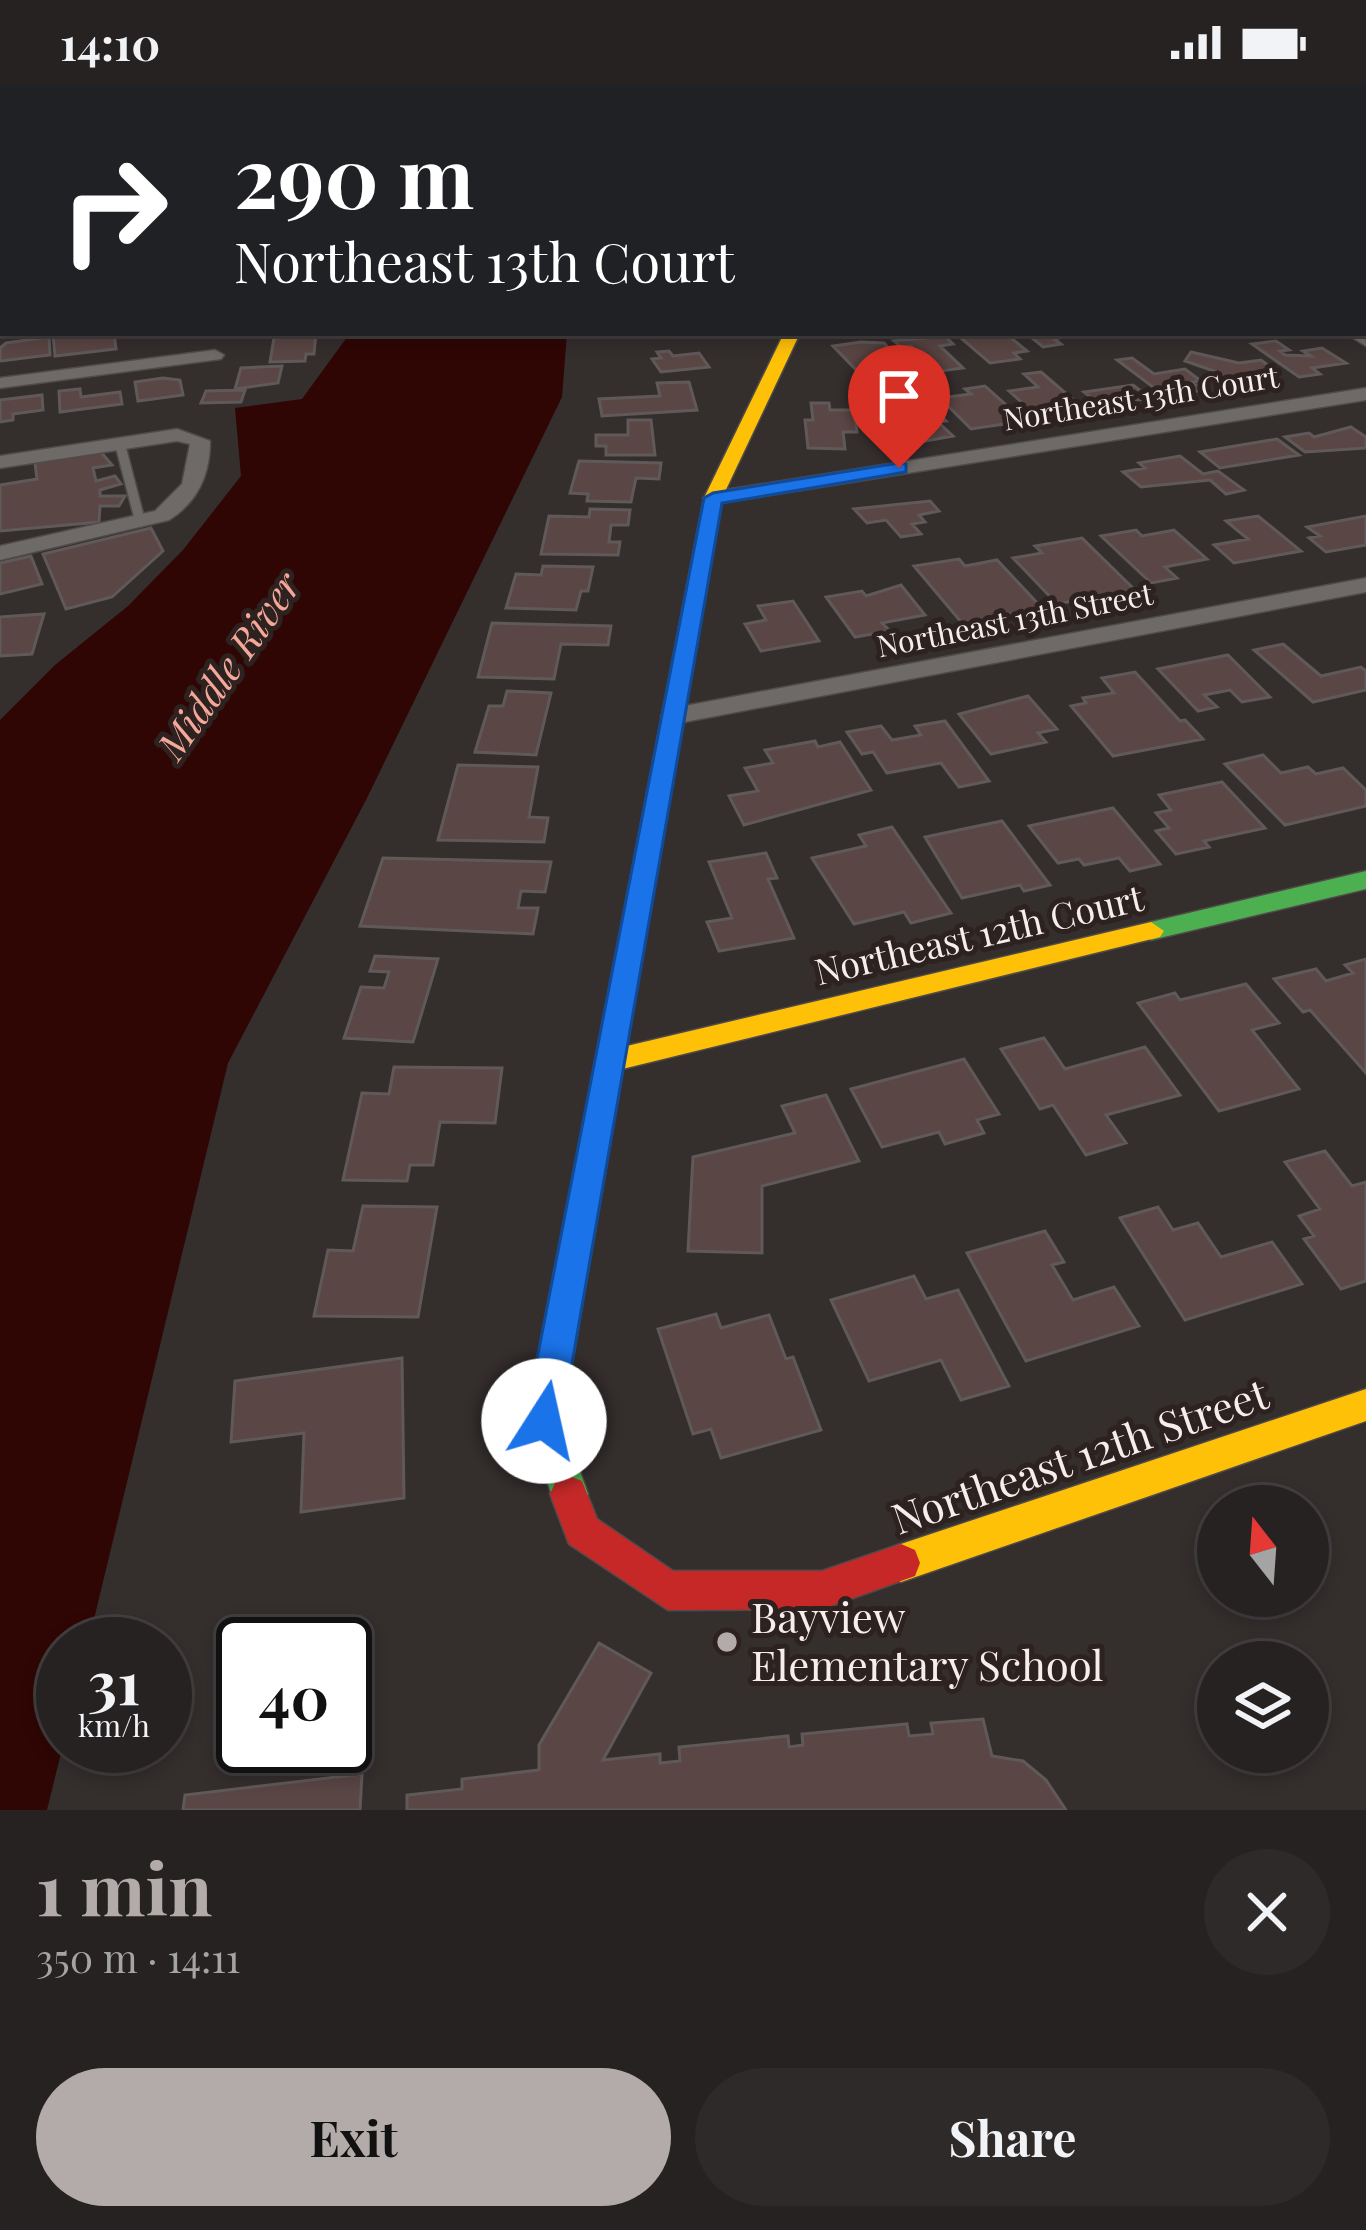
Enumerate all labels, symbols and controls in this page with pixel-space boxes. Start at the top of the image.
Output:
text: 14:10 [60,12,160,72]
text: 290 m [234,118,474,230]
icon: right [36,132,192,288]
text: Northeast 13th Court [234,225,735,297]
pin [848,345,950,468]
street label: Northeast 13th Court [1000,355,1282,439]
icon: arrive [866,363,932,429]
water label: Middle River [143,560,312,770]
street label: Northeast 13th Street [873,573,1156,665]
street label: Northeast 12th Court [810,872,1149,994]
position arrow [481,1358,607,1484]
street label: Northeast 12th Street [884,1364,1276,1546]
north arrow [1197,1485,1329,1617]
map controls [1197,1485,1329,1773]
place label: Bayview Elementary School [751,1588,1103,1692]
speed limit sign: 40 [216,1617,372,1773]
marker: Bayview Elementary School [714,1629,740,1655]
text: 31 [88,1640,140,1720]
button: layers [1197,1641,1329,1773]
text: km/h [78,1705,150,1745]
text: 1 min [36,1838,212,1934]
button: close [1204,1849,1330,1975]
text: 350 m · 14:11 [36,1931,240,1983]
button: Exit [36,2068,671,2206]
button: Share [695,2068,1330,2206]

